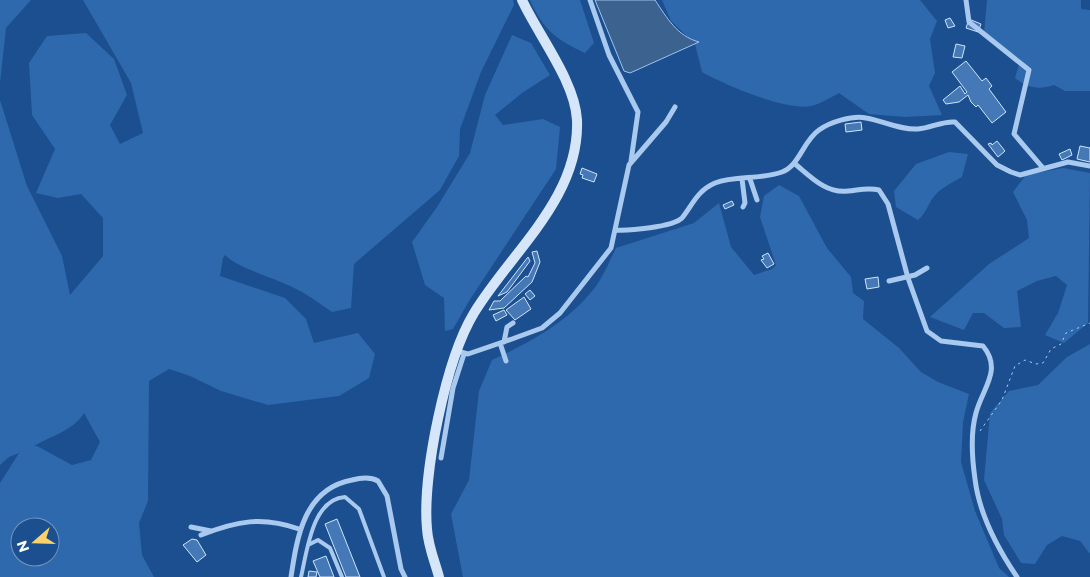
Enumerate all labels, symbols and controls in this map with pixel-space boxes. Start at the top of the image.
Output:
north arrow [10,517,60,567]
text: N [12,538,33,555]

